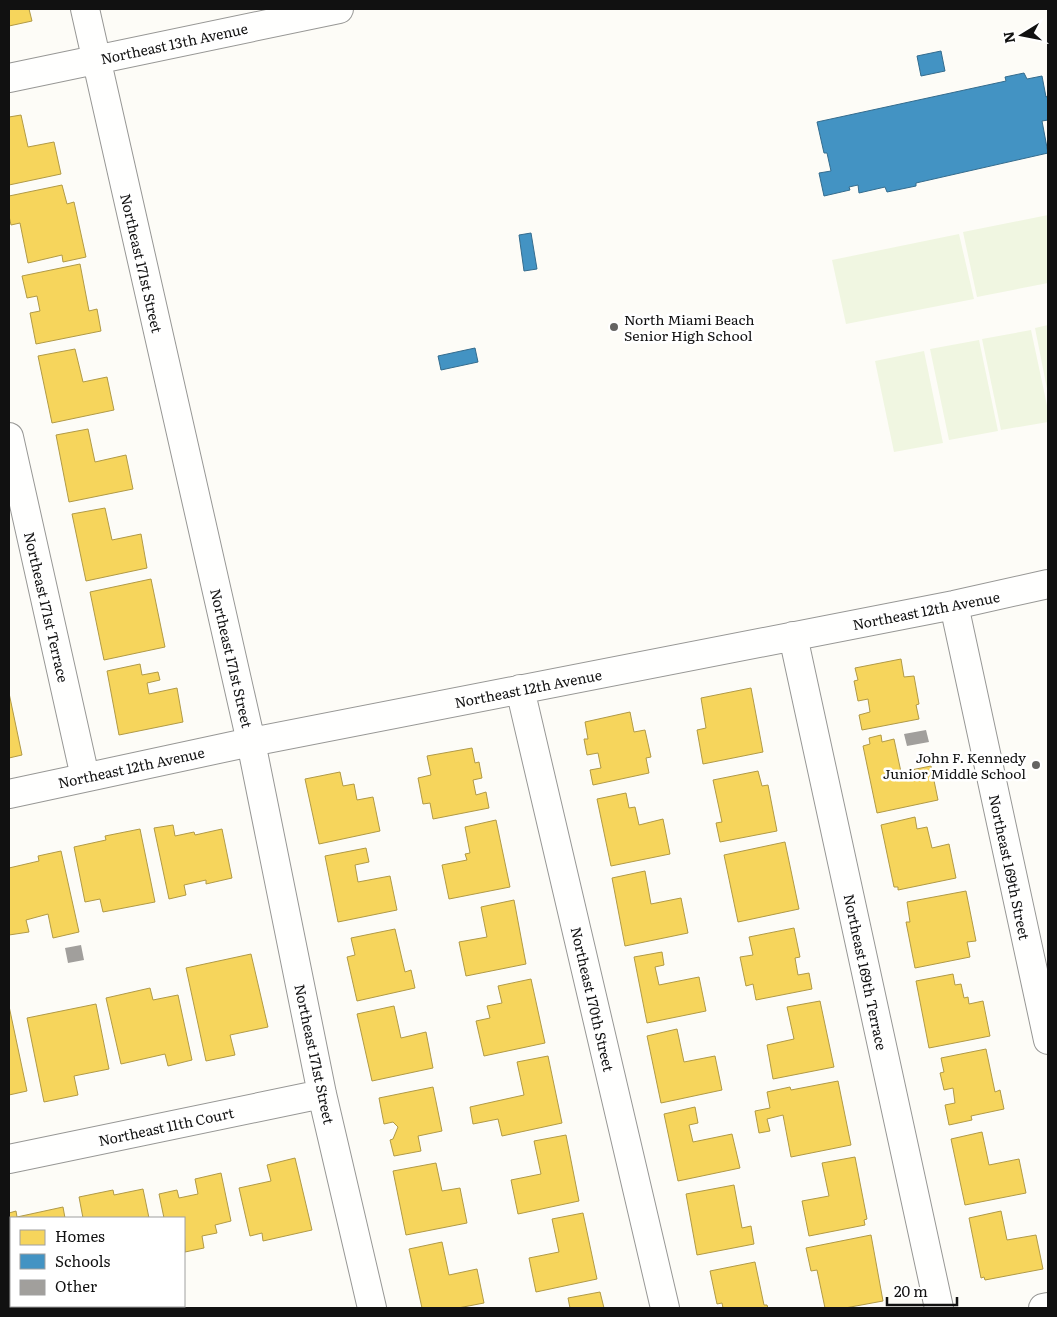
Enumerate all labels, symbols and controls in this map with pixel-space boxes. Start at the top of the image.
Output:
north arrow [997,10,1047,60]
street label: Northeast 13th Avenue [99,18,249,68]
text: N [997,30,1019,45]
street label: Northeast 171st Street [116,191,168,335]
place label: North Miami Beach Senior High School [624,309,755,345]
marker: North Miami Beach Senior High School [608,321,620,333]
street label: Northeast 171st Terrace [20,530,74,684]
street label: Northeast 171st Street [206,586,258,730]
street label: Northeast 12th Avenue [851,586,1001,634]
street label: Northeast 12th Avenue [453,664,603,712]
street label: Northeast 12th Avenue [56,742,206,792]
place label: John F. Kennedy Junior Middle School [883,747,1027,783]
marker: John F. Kennedy Junior Middle School [1030,759,1042,771]
street label: Northeast 169th Street [985,792,1035,942]
street label: Northeast 169th Terrace [840,892,892,1052]
street label: Northeast 170th Street [567,925,619,1074]
street label: Northeast 171st Street [290,982,340,1126]
street label: Northeast 11th Court [96,1102,236,1150]
legend [10,1217,185,1307]
text: Homes [55,1224,105,1247]
text: Schools [55,1249,111,1272]
text: Other [55,1274,97,1297]
scale bar [887,1274,957,1306]
text: 20 m [894,1279,928,1302]

